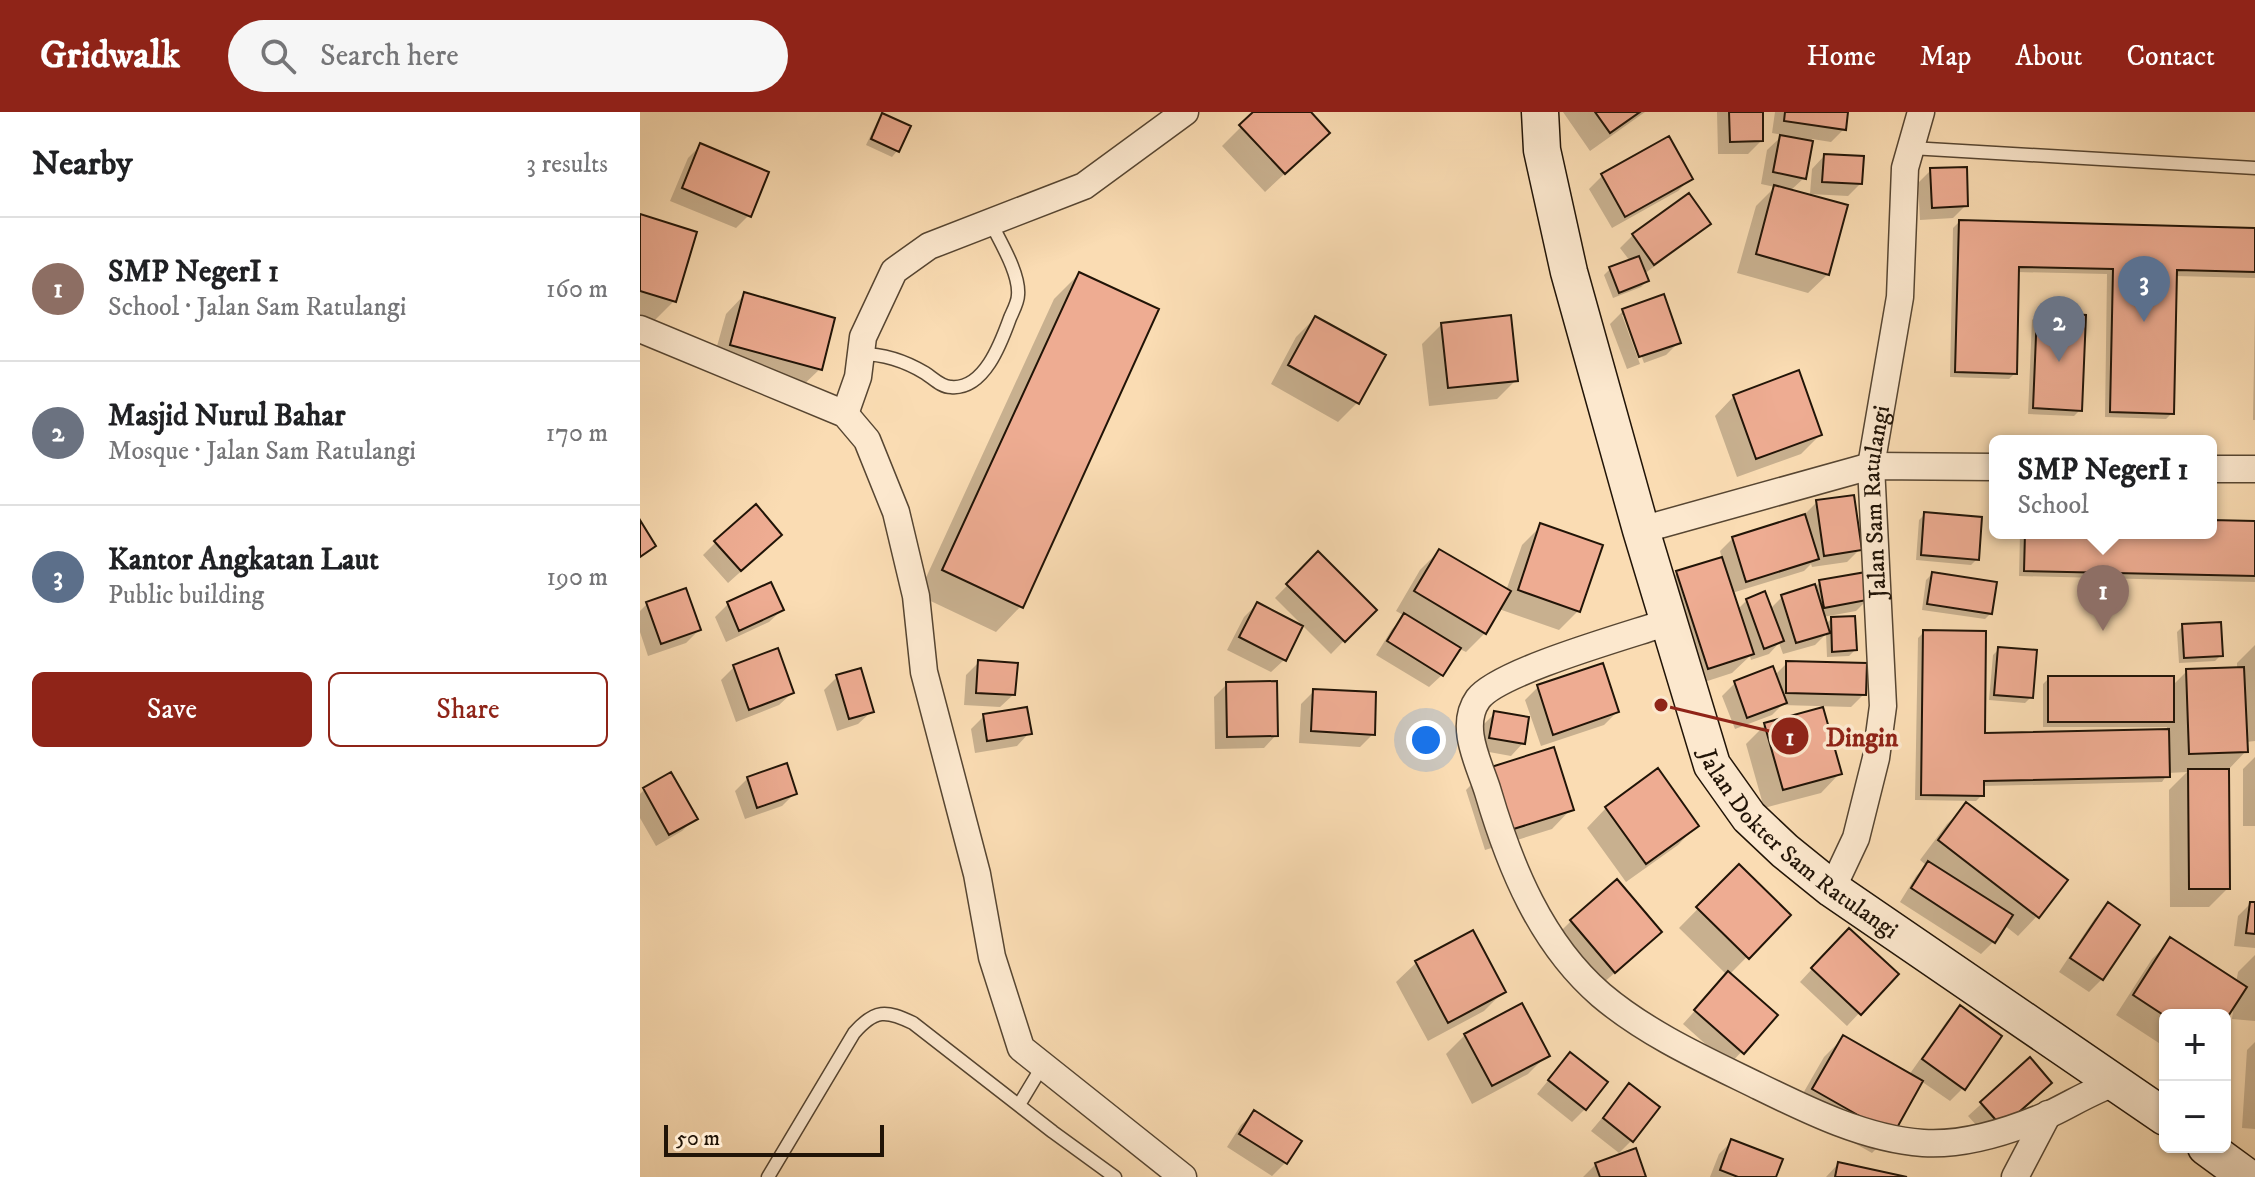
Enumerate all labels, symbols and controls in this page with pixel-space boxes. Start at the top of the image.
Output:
search box [228,20,788,92]
text: Gridwalk [40,32,180,80]
icon: search [256,34,300,78]
text: Search here [320,38,459,75]
text: Home [1807,39,1876,74]
text: Map [1920,39,1971,74]
text: About [2015,39,2082,74]
text: Contact [2126,39,2215,74]
text: Nearby [32,143,133,185]
text: 3 results [526,148,608,181]
text: SMP NegerI 1 [108,254,279,291]
pin: 3 [2118,256,2170,322]
text: 1 [53,273,63,306]
text: 160 m [546,273,608,306]
text: School · Jalan Sam Ratulangi [108,291,406,324]
pin: 2 [2033,296,2085,362]
text: Masjid Nurul Bahar [108,398,345,435]
street label: Jalan Sam Ratulangi [1857,403,1897,601]
text: 2 [52,417,64,450]
text: 170 m [546,417,608,450]
text: Mosque · Jalan Sam Ratulangi [108,435,416,468]
popup [1989,435,2217,539]
text: SMP NegerI 1 [2017,452,2189,489]
text: School [2017,489,2089,522]
text: Kantor Angkatan Laut [108,542,379,579]
text: 3 [53,561,63,594]
text: 190 m [546,561,608,594]
pin: 1 [2077,565,2129,631]
text: Public building [108,579,264,612]
button: Save [32,672,312,747]
button: Share [328,672,608,747]
callout: Dingin [1770,711,1915,761]
your location [1406,720,1446,760]
text: Dingin [1826,722,1899,755]
text: 1 [1786,723,1795,753]
street label: Jalan Dokter Sam Ratulangi [1692,744,1904,946]
map controls [2159,1009,2231,1153]
button: + [2159,1009,2231,1081]
button: − [2159,1081,2231,1153]
scale bar [664,1121,884,1157]
text: 50 m [676,1125,720,1152]

